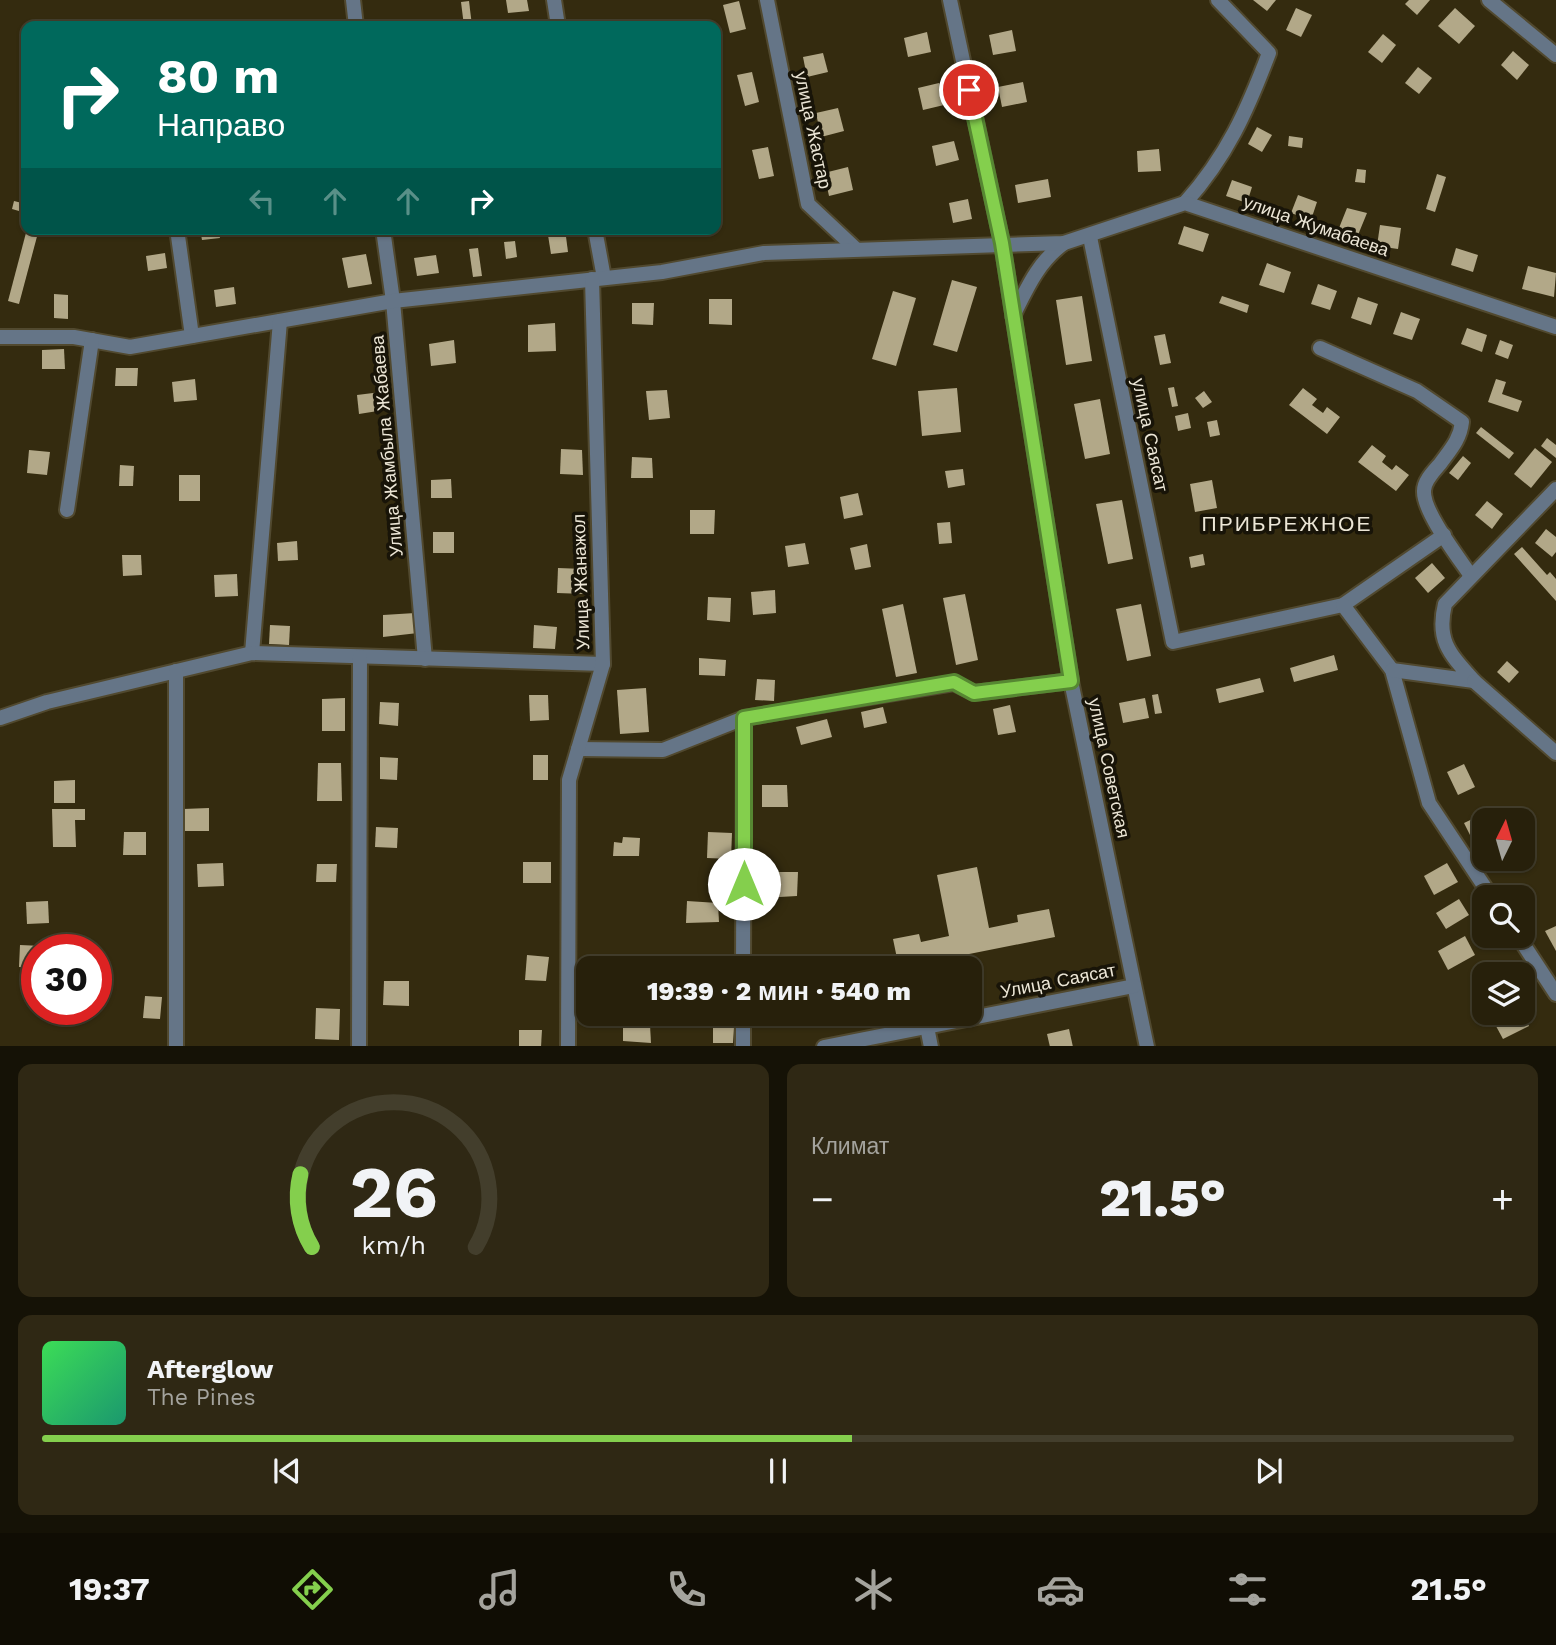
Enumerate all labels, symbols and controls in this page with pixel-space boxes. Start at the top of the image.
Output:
text: 80 m [157,47,279,105]
icon: right [42,49,133,140]
pin [939,60,999,120]
street label: улица Жастар [791,69,836,191]
icon: arrive [950,71,988,109]
text: Направо [157,106,285,144]
icon: left [243,182,281,220]
icon: ahead [316,182,354,220]
icon: ahead [389,182,427,220]
icon: right [462,182,500,220]
street label: улица Жумабаева [1241,191,1393,261]
street label: Улица Жамбыла Жабаева [366,333,407,558]
street label: улица Саясат [1128,376,1173,494]
district label: ПРИБРЕЖНОЕ [1202,511,1372,536]
street label: Улица Жанажол [568,514,593,650]
street label: улица Советская [1084,696,1135,840]
north arrow [1472,808,1535,872]
map controls [1472,808,1535,1025]
position arrow [707,847,781,921]
button: search [1472,885,1535,948]
speed limit sign: 30 [21,934,112,1025]
street label: Улица Саясат [998,959,1117,1002]
button: layers [1472,962,1535,1025]
text: 19:39 · 2 мин · 540 m [647,976,911,1006]
text: Климат [811,1133,889,1160]
text: 26 [349,1149,438,1235]
text: 21.5° [1099,1168,1226,1229]
text: − [811,1177,834,1221]
text: + [1491,1177,1514,1221]
text: km/h [361,1230,426,1259]
text: Afterglow [147,1354,273,1384]
text: The Pines [147,1384,256,1411]
icon: previous [268,1452,306,1490]
icon: pause [759,1452,797,1490]
icon: next [1250,1452,1288,1490]
icon: directions [288,1565,337,1614]
icon: music [475,1565,524,1614]
icon: phone [662,1565,711,1614]
icon: climate [849,1565,898,1614]
icon: car [1036,1565,1085,1614]
icon: filters [1223,1565,1272,1614]
text: 19:37 [69,1570,150,1608]
text: 21.5° [1410,1570,1487,1608]

